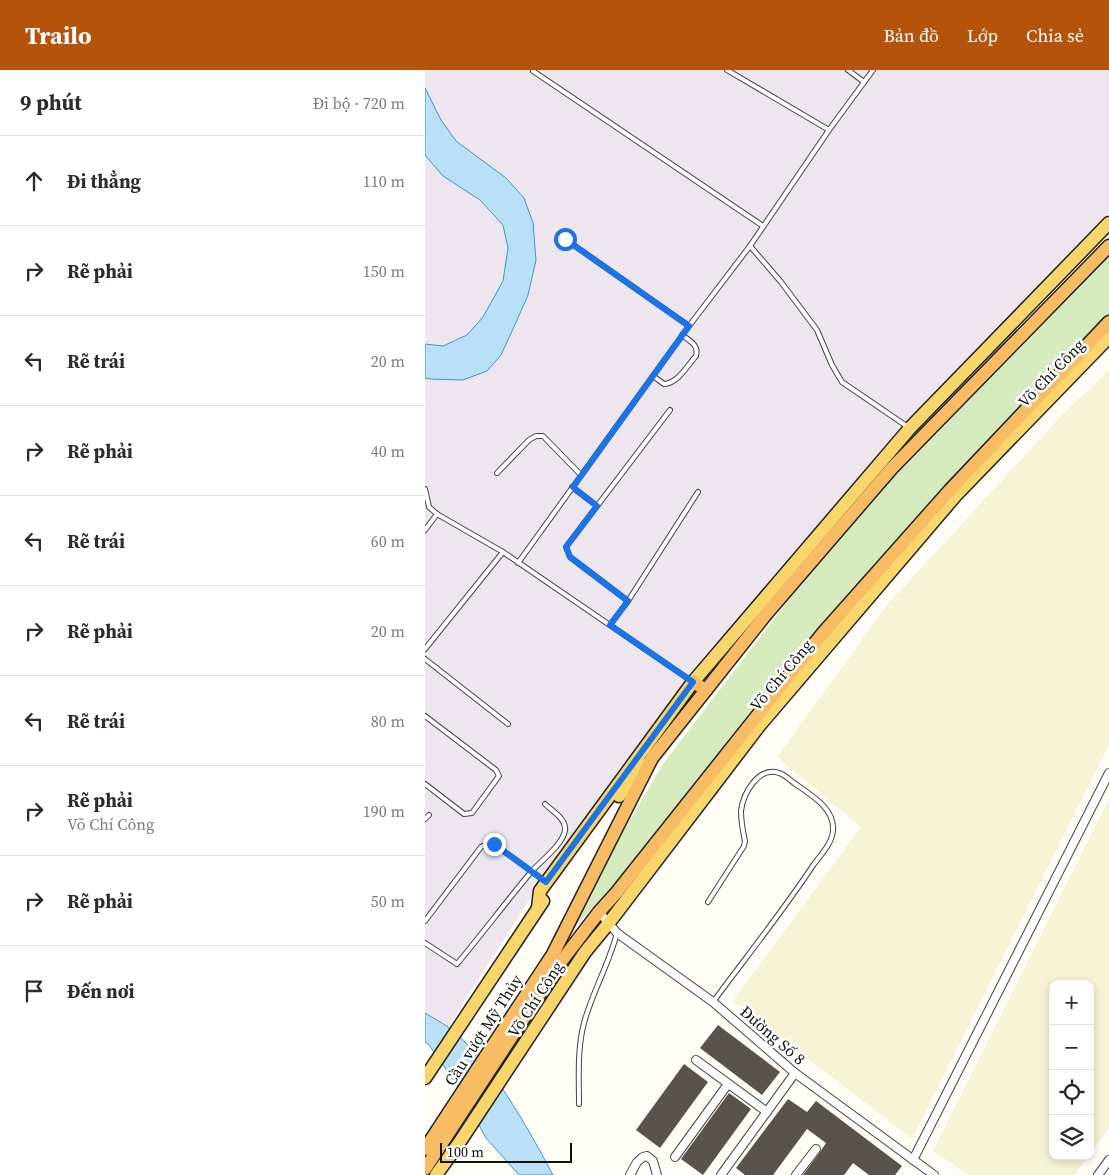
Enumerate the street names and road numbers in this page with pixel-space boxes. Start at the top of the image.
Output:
street label: Võ Chí Công [1013,334,1089,412]
street label: Võ Chí Công [745,635,817,715]
street label: Võ Chí Công [502,956,568,1042]
street label: Cầu vượt Mỹ Thủy [439,970,528,1090]
street label: Đường Số 8 [736,1000,810,1070]

